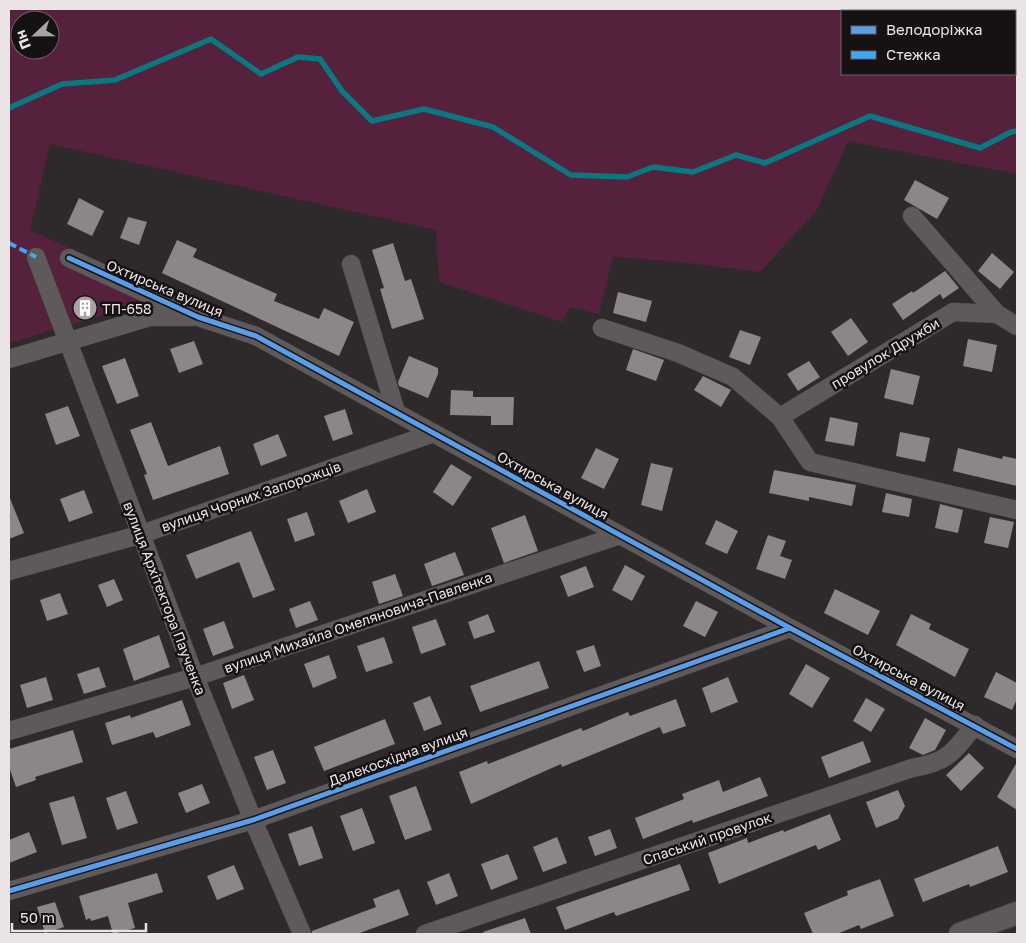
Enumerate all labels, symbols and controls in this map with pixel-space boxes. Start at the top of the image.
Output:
north arrow [10,10,60,60]
legend [841,10,1016,75]
text: Велодоріжка [886,20,983,38]
text: Пн [11,28,34,52]
text: Стежка [886,45,941,63]
street label: Охтирська вулиця [104,256,226,320]
building icon: ТП-658 [72,295,98,321]
place label: ТП-658 [102,300,152,317]
street label: провулок Дружби [828,314,942,392]
street label: Охтирська вулиця [494,447,612,523]
street label: вулиця Чорних Запорожців [159,457,343,535]
street label: вулиця Архітектора Паученка [120,499,210,697]
street label: вулиця Михайла Омеляновича-Павленка [222,568,494,676]
street label: Охтирська вулиця [850,640,968,714]
street label: Далекосхідна вулиця [326,723,470,789]
street label: Спаський провулок [641,808,773,868]
scale bar [12,900,146,932]
text: 50 m [20,908,55,926]

